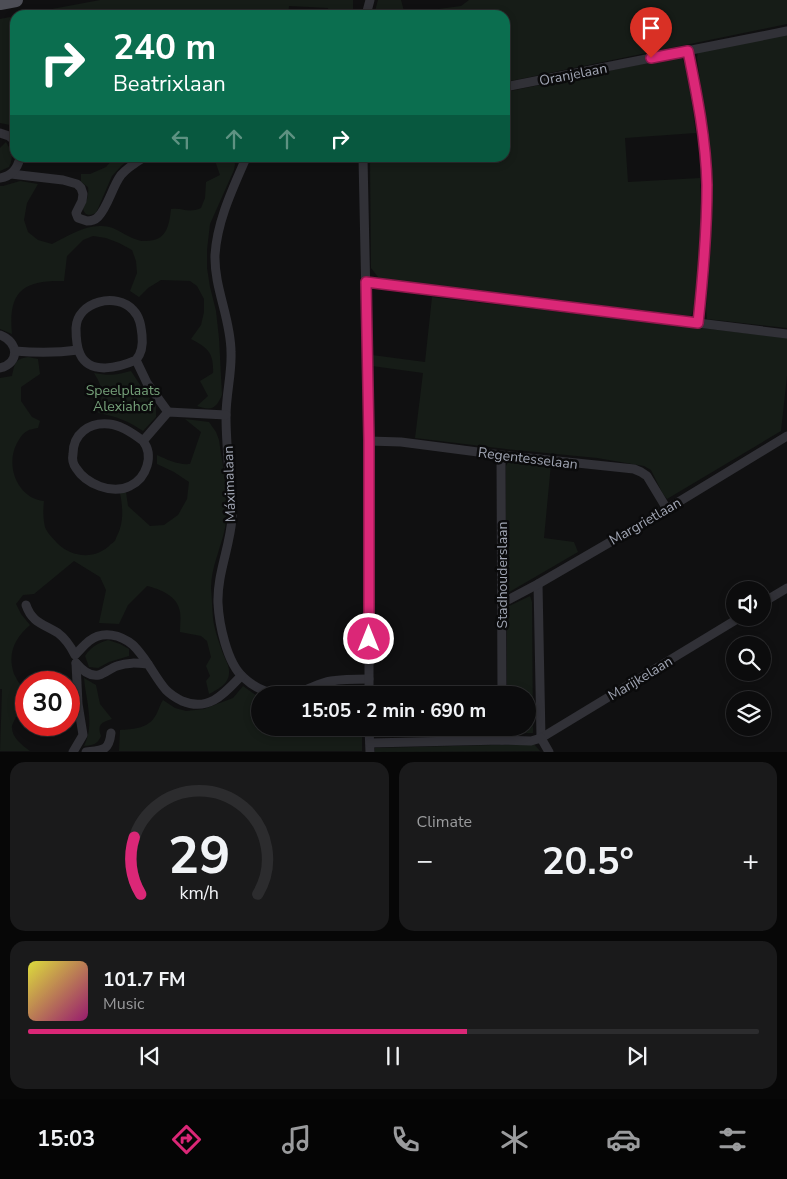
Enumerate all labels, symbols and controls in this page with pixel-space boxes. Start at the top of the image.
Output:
pin [630,7,672,58]
icon: arrive [637,14,665,42]
text: 240 m [113,24,216,71]
icon: right [30,30,95,95]
street label: Oranjelaan [538,59,609,90]
text: Beatrixlaan [113,69,226,99]
icon: left [167,125,195,153]
icon: ahead [220,125,248,153]
icon: ahead [273,125,301,153]
icon: right [326,125,354,153]
park label: Speelplaats Alexiahof [86,381,161,416]
street label: Regentesselaan [477,443,579,474]
street label: Máximalaan [219,446,240,522]
street label: Margrietlaan [606,493,685,550]
street label: Stadhouderslaan [493,522,512,628]
map controls [726,581,771,736]
button: sound [726,581,771,626]
position arrow [342,612,394,664]
button: search [726,636,771,681]
street label: Marijkelaan [604,652,676,705]
speed limit sign: 30 [15,671,80,736]
button: layers [726,691,771,736]
text: 15:05 · 2 min · 690 m [301,698,486,724]
text: Climate [417,811,472,833]
text: 29 [168,820,230,891]
text: 20.5° [542,836,634,887]
text: − [417,842,433,880]
text: + [742,842,759,880]
text: km/h [180,881,219,905]
text: 101.7 FM [103,967,186,993]
text: Music [103,993,144,1015]
icon: previous [136,1042,164,1070]
icon: pause [379,1042,407,1070]
icon: next [623,1042,651,1070]
icon: directions [169,1122,204,1157]
icon: music [279,1122,314,1157]
icon: phone [388,1122,423,1157]
icon: climate [497,1122,532,1157]
icon: car [606,1122,641,1157]
icon: filters [715,1122,750,1157]
text: 15:03 [37,1124,95,1154]

